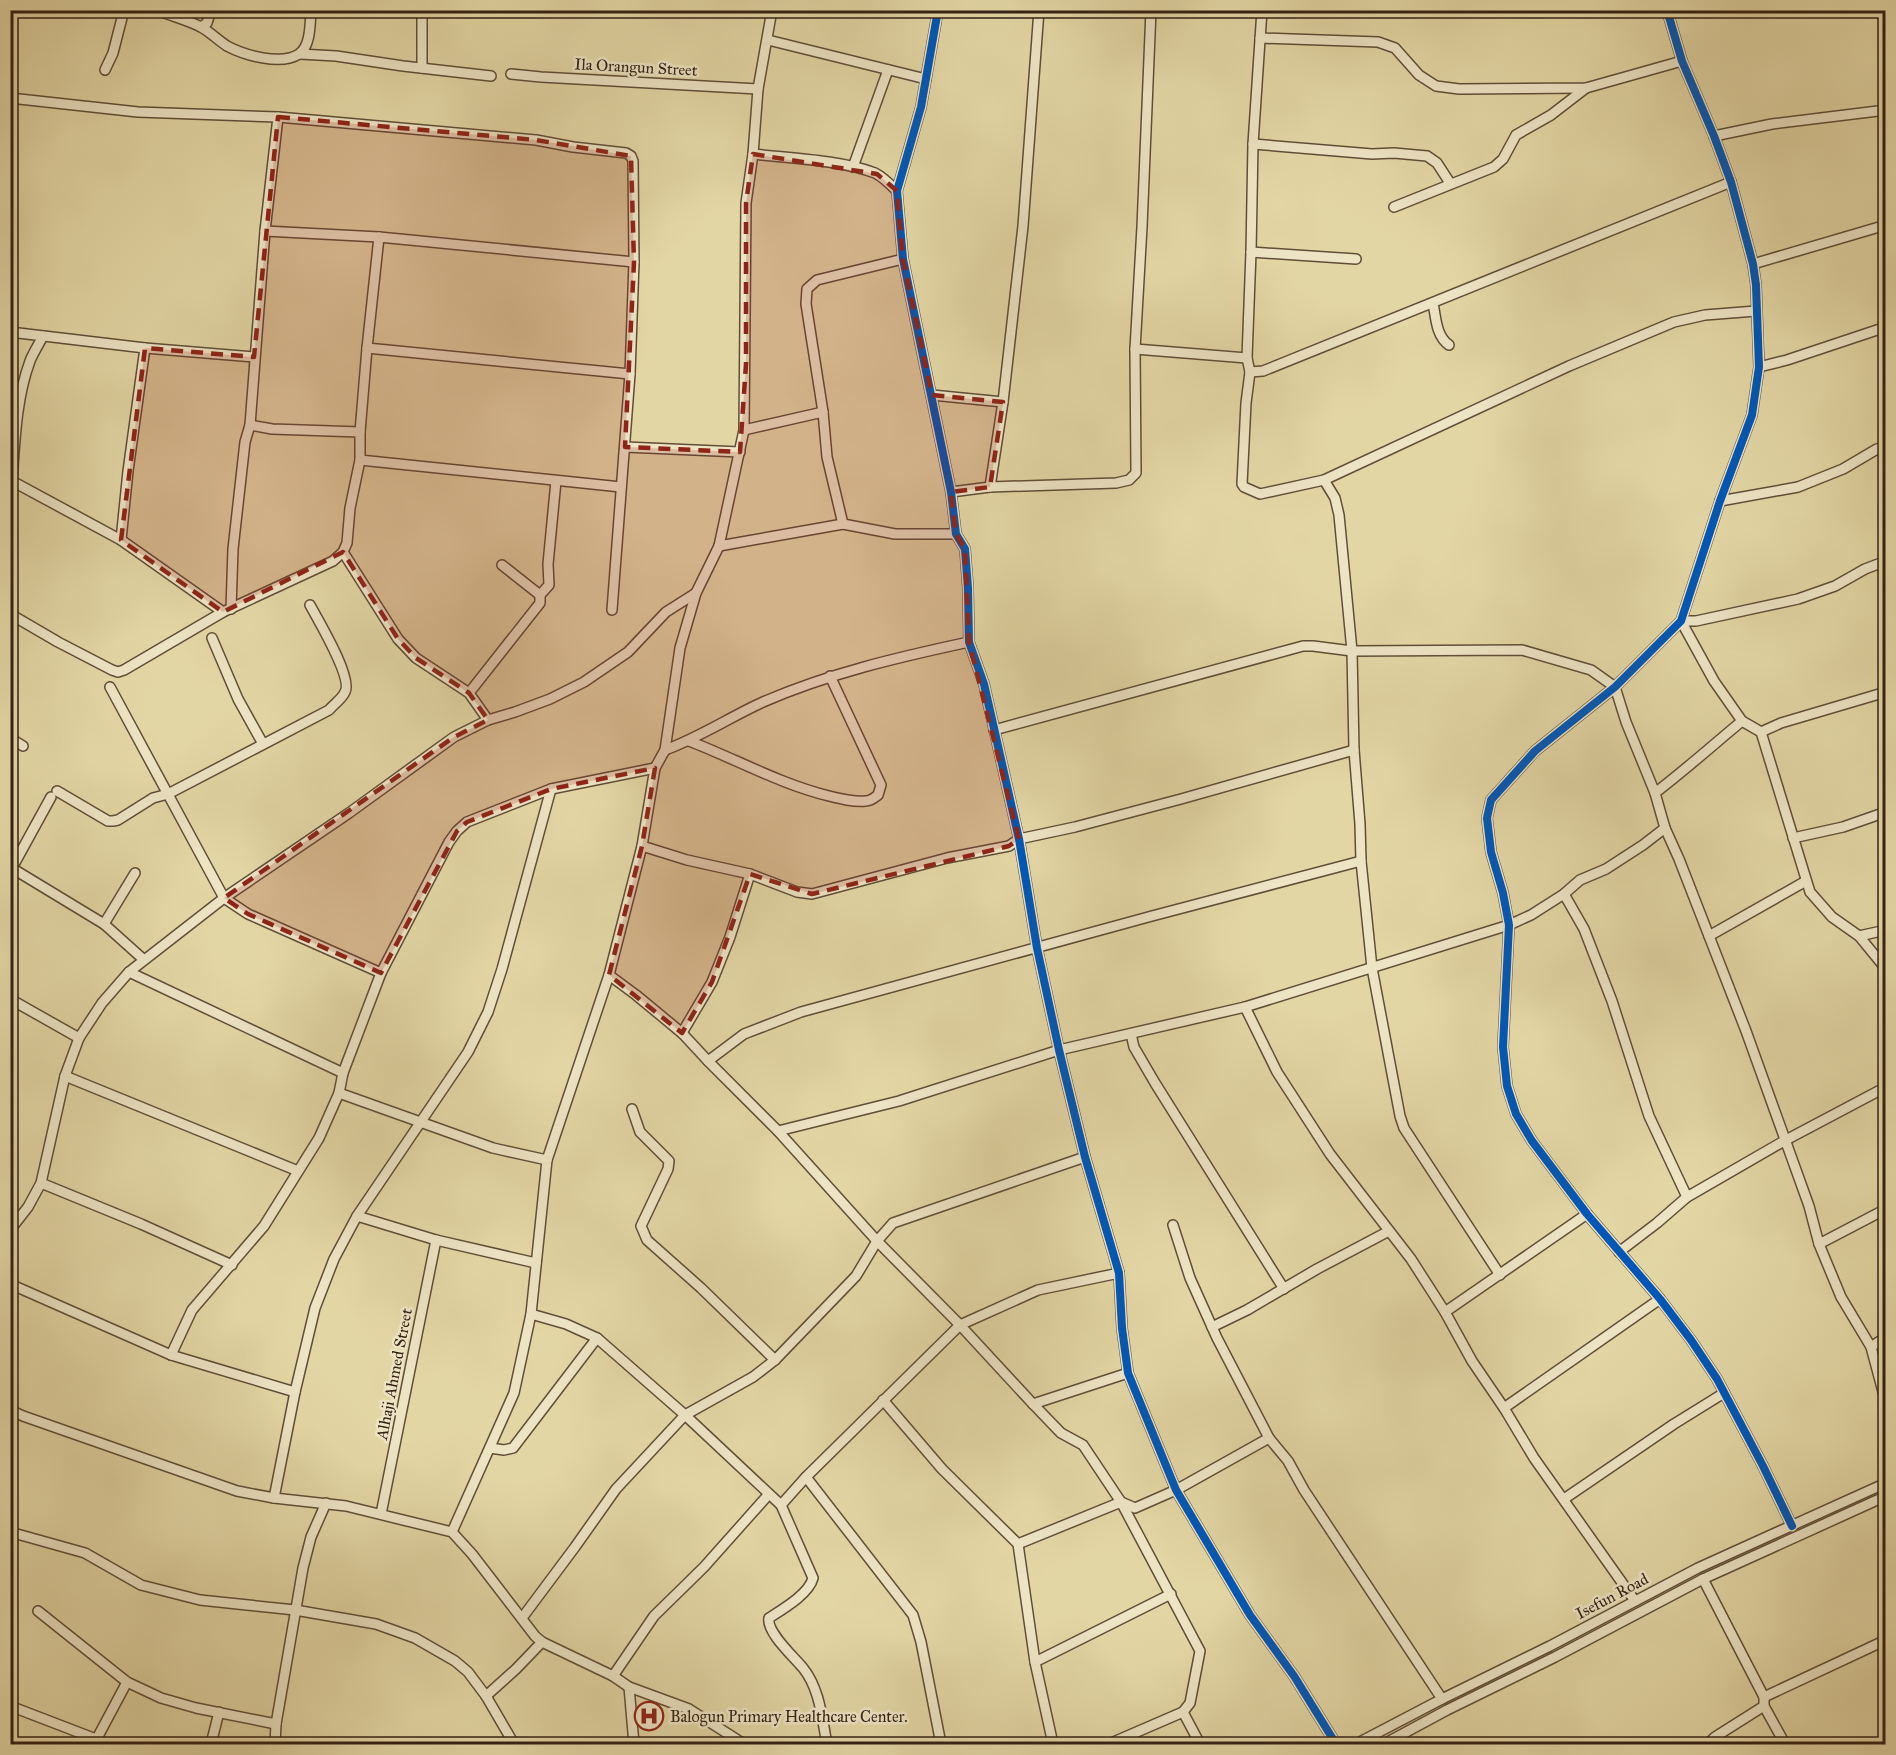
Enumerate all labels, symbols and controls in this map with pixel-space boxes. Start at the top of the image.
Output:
street label: Ila Orangun Street [574,54,698,81]
street label: Alhaji Ahmed Street [372,1306,416,1442]
street label: Isefun Road [1573,1569,1651,1623]
hospital icon: Balogun Primary Healthcare Center. [633,1700,665,1732]
place label: Balogun Primary Healthcare Center. [670,1707,908,1727]

